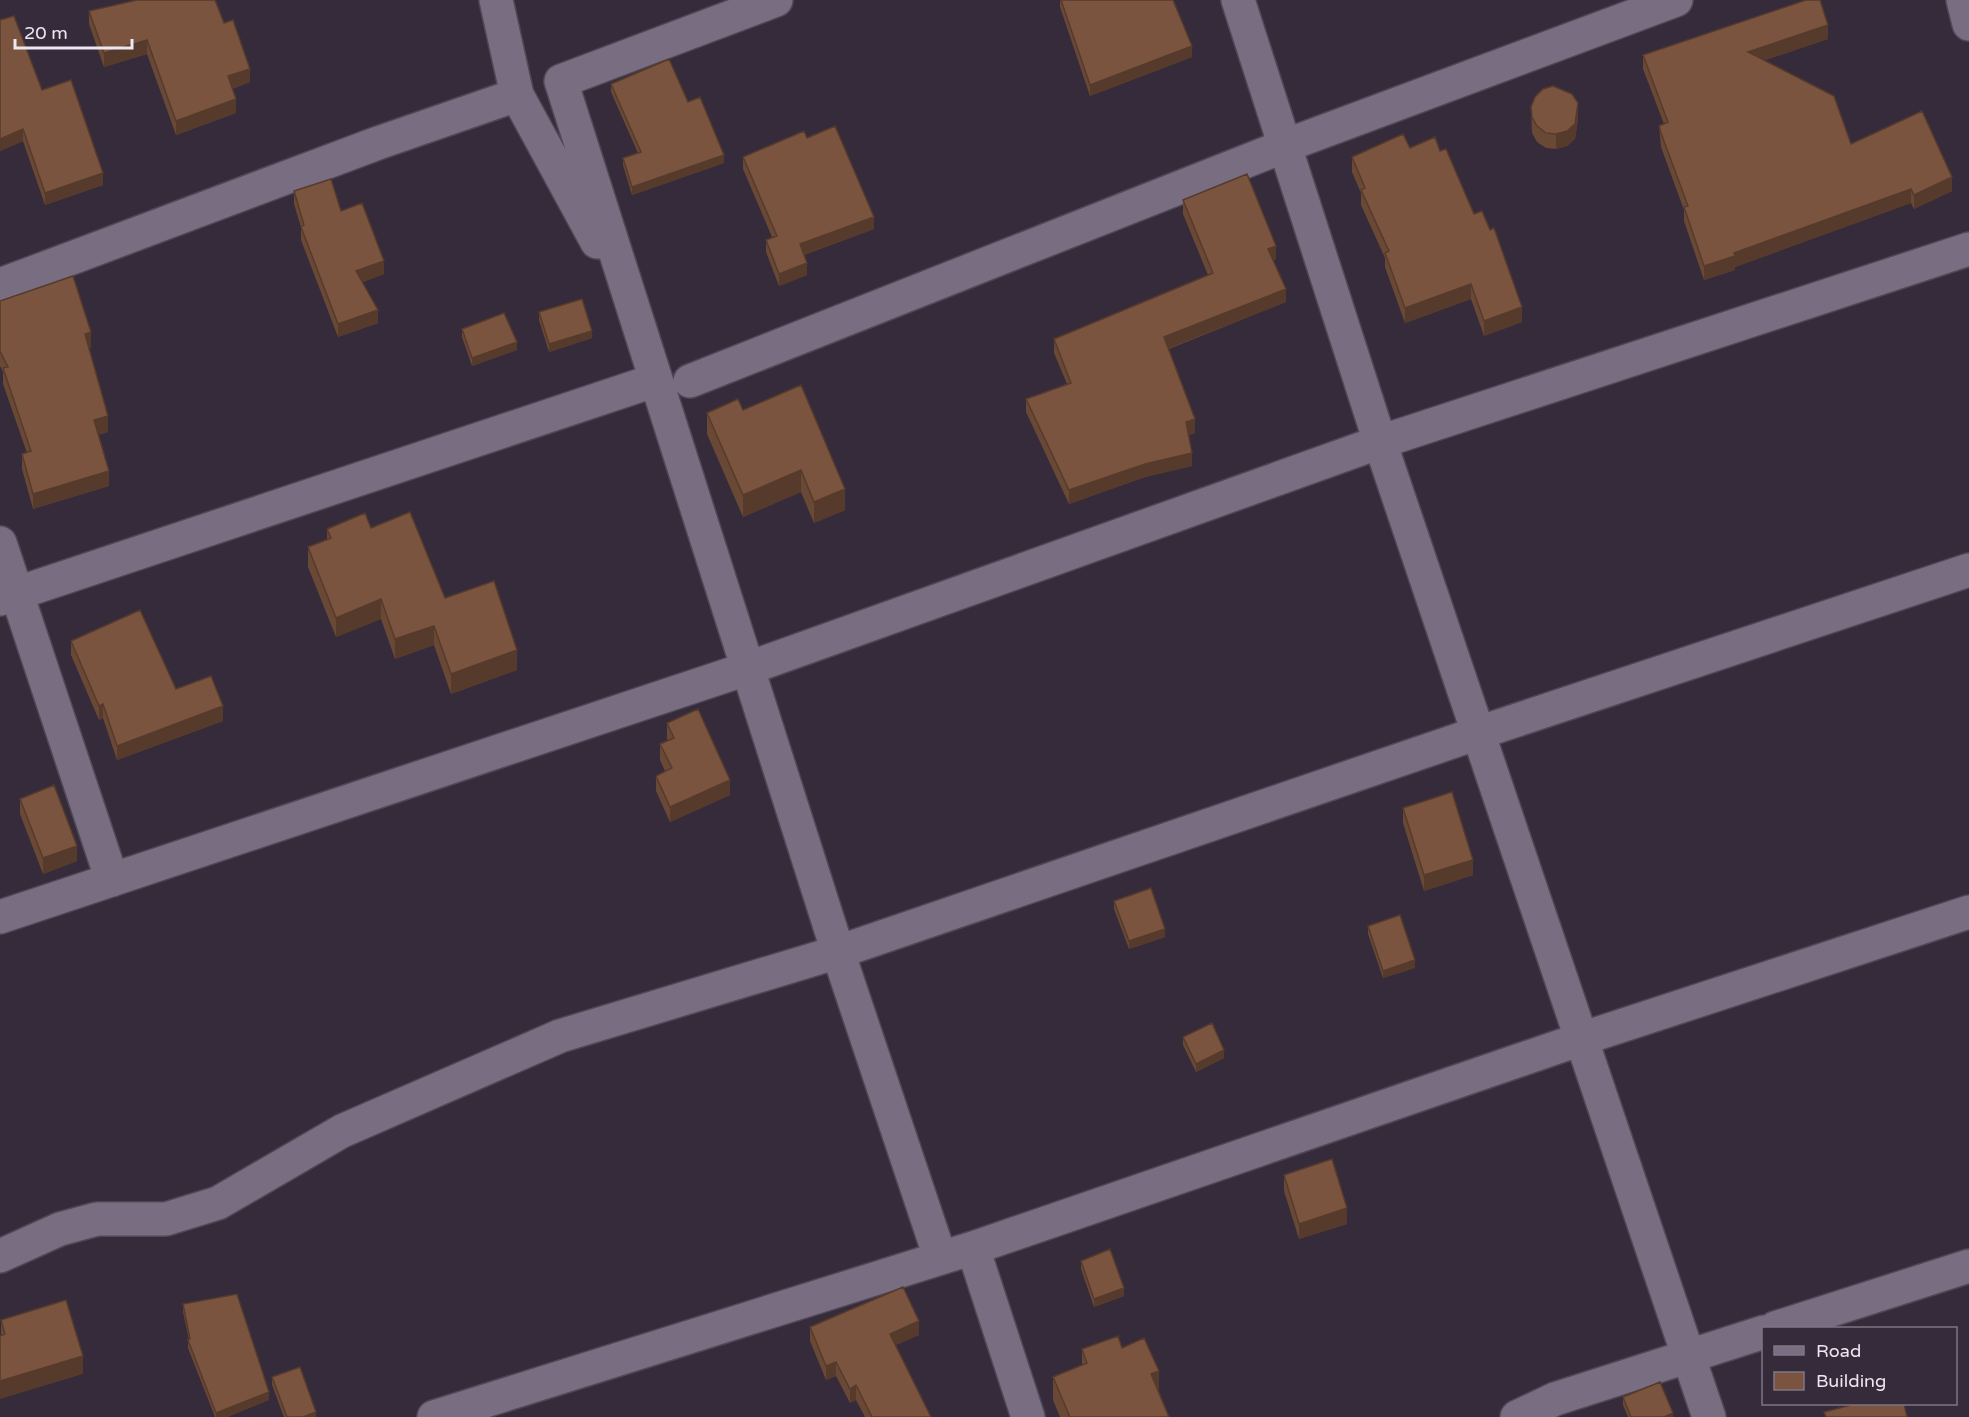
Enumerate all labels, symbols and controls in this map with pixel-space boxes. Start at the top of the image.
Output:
scale bar [15,12,132,50]
text: 20 m [24,22,68,44]
legend [1762,1327,1957,1405]
text: Road [1816,1340,1861,1362]
text: Building [1816,1370,1886,1392]

